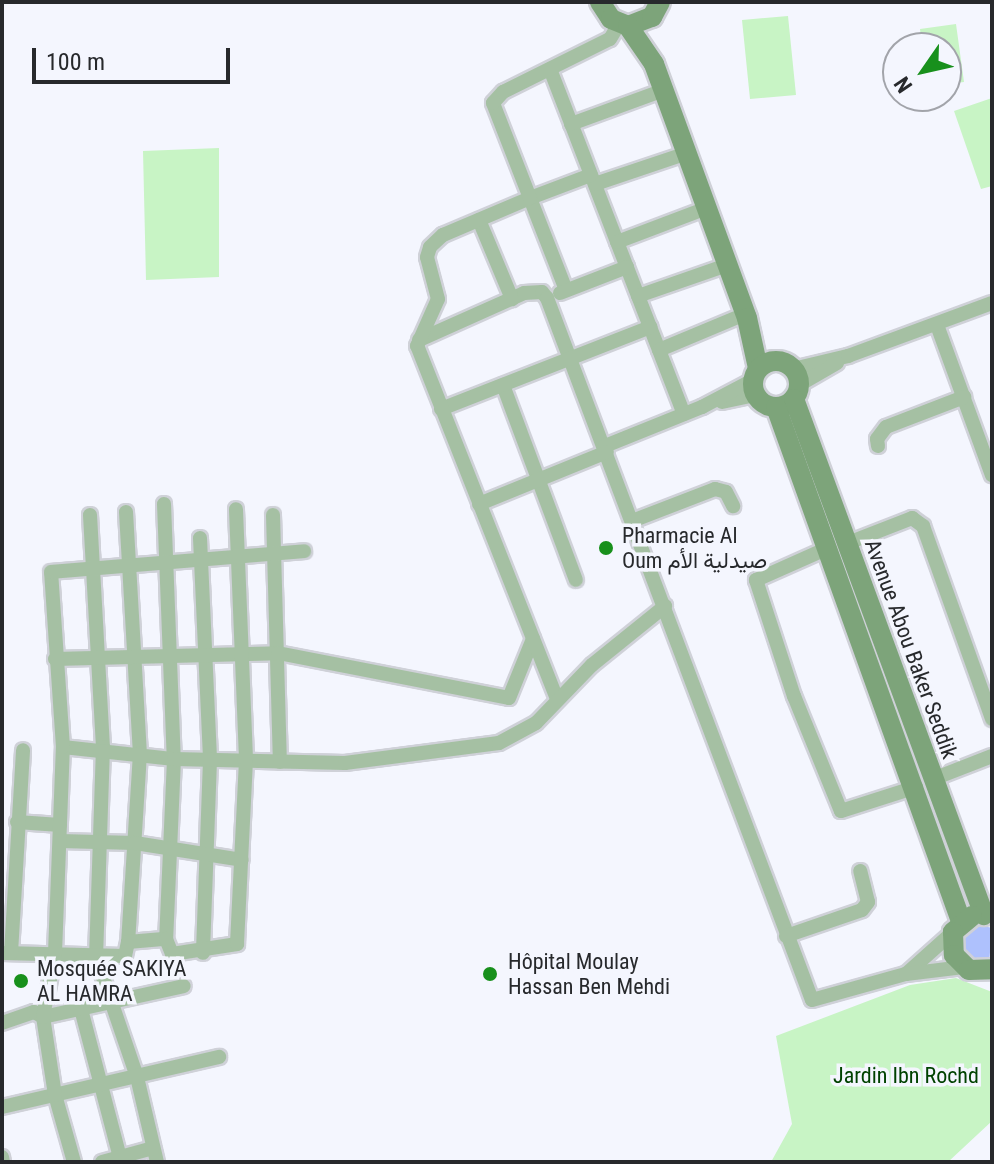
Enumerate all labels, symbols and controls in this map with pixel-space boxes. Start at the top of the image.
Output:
scale bar [36,32,234,82]
north arrow [882,32,962,112]
text: 100 m [46,48,105,76]
text: N [889,72,917,97]
place label: Pharmacie Al Oum صيدلية الأم [622,522,767,574]
street label: Avenue Abou Baker Seddik [859,536,963,762]
marker: Pharmacie Al Oum صيدلية الأم [597,539,615,557]
place label: Hôpital Moulay Hassan Ben Mehdi [508,948,670,1000]
place label: Mosquée SAKIYA AL HAMRA [37,955,187,1006]
marker: Hôpital Moulay Hassan Ben Mehdi [479,963,501,985]
marker: Mosquée SAKIYA AL HAMRA [12,972,30,990]
park label: Jardin Ibn Rochd [833,1063,979,1089]

